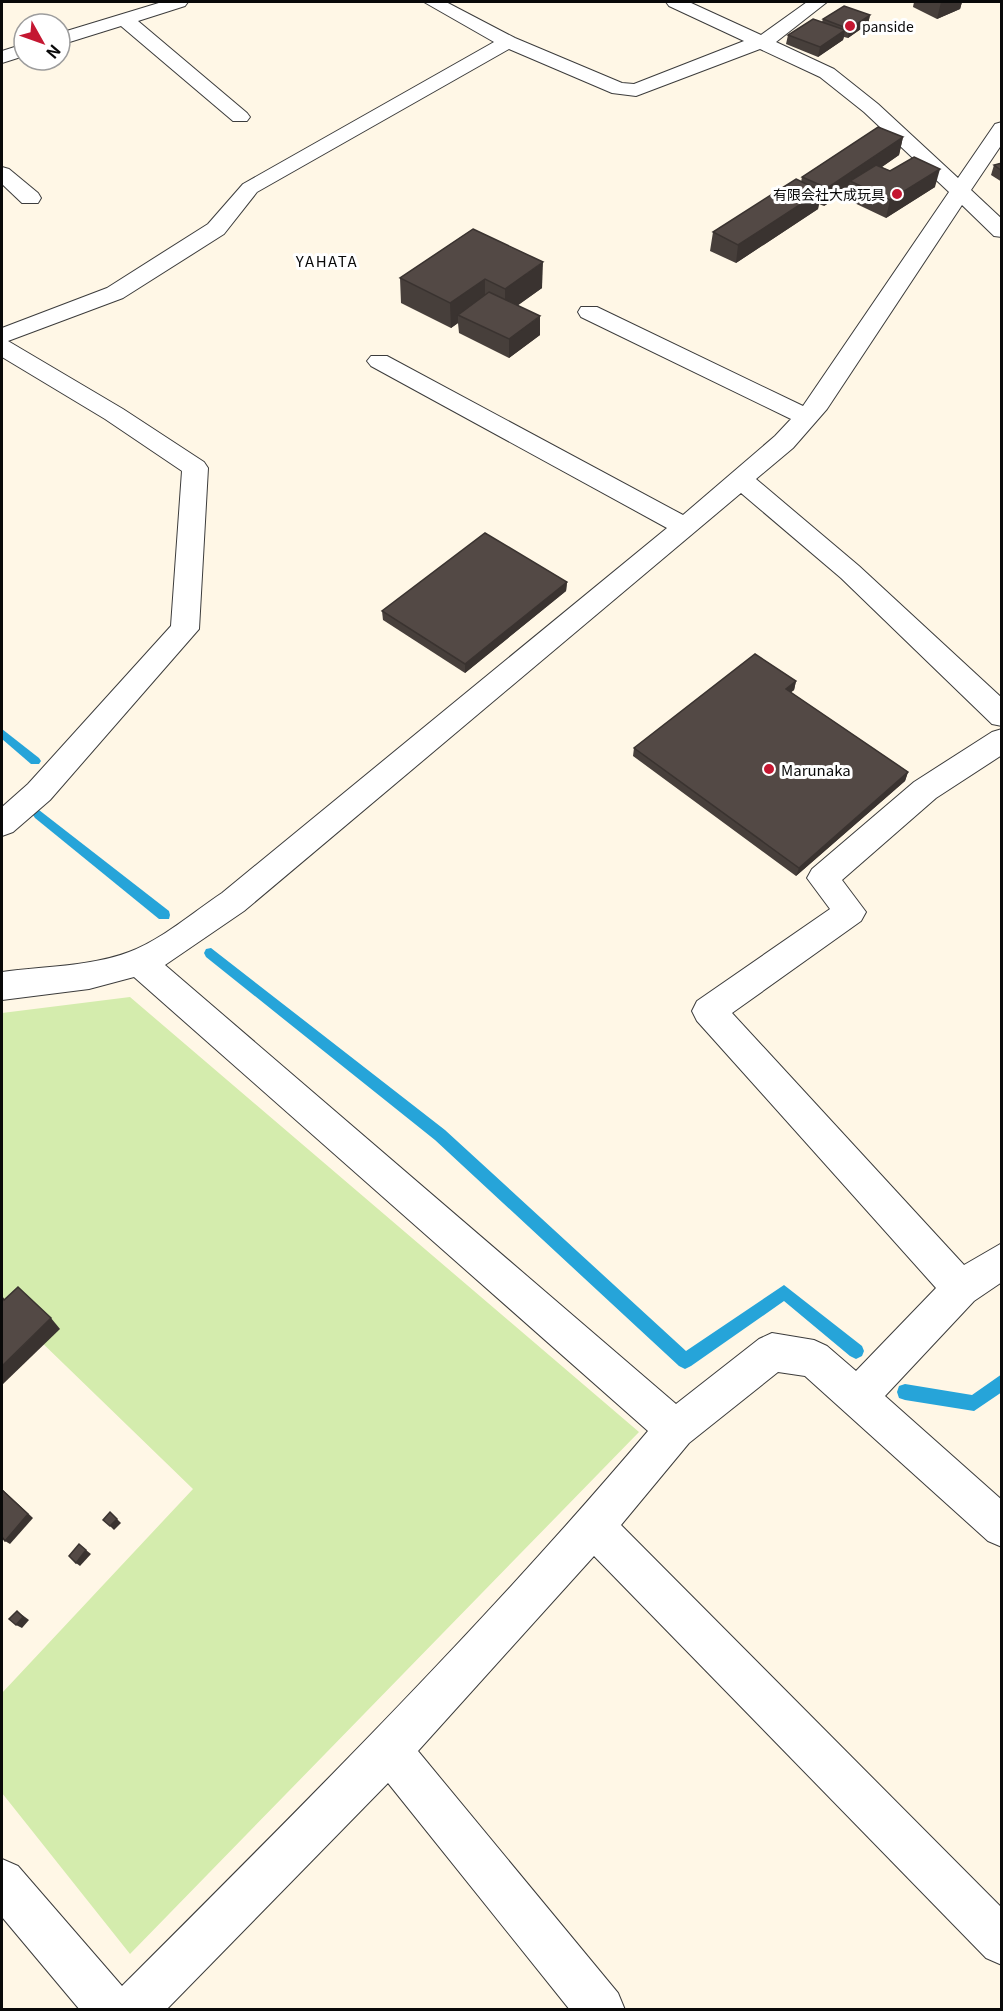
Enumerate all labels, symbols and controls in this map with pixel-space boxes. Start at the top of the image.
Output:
north arrow [12,12,72,72]
place label: panside [862,16,914,36]
marker: panside [843,19,857,33]
text: N [41,40,67,65]
place label: 有限会社大成玩具 [773,184,885,204]
marker: 有限会社大成玩具 [890,187,904,201]
district label: YAHATA [295,250,358,271]
place label: Marunaka [781,759,851,780]
marker: Marunaka [762,762,776,776]

